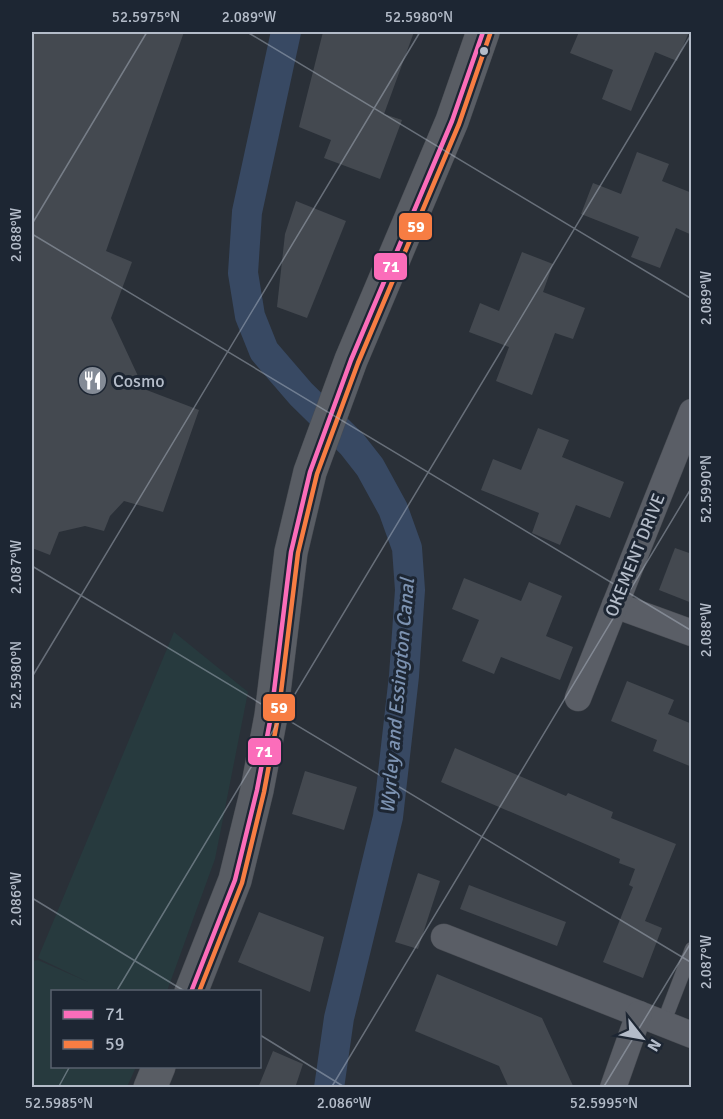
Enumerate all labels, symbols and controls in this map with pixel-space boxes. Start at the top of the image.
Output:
text: 52.5975°N [112,8,180,26]
text: 2.089°W [222,8,277,26]
text: 52.5980°N [385,8,453,26]
unlabelled marker [478,45,490,57]
text: 2.088°W [7,207,25,262]
line badge: 59 [398,212,433,241]
text: 59 [407,217,425,237]
line badge: 71 [373,252,408,281]
text: 71 [382,257,400,277]
text: 2.089°W [697,270,715,325]
restaurant icon: Cosmo [76,365,108,397]
place label: Cosmo [113,370,165,392]
text: 52.5990°N [697,455,715,523]
street label: OKEMENT DRIVE [600,490,670,620]
text: 2.087°W [7,539,25,594]
water label: Wyrley and Essington Canal [375,575,420,815]
text: 2.088°W [697,602,715,657]
text: 52.5980°N [7,641,25,709]
line badge: 59 [262,693,296,722]
text: 59 [270,698,288,718]
line badge: 71 [247,737,282,766]
text: 71 [255,742,273,762]
text: 2.086°W [7,871,25,926]
text: 2.087°W [697,934,715,989]
legend [51,990,261,1068]
text: 71 [105,1003,124,1025]
north arrow [612,1008,672,1068]
text: 59 [105,1033,124,1055]
text: N [643,1035,665,1055]
text: 52.5985°N [25,1094,93,1112]
text: 2.086°W [317,1094,372,1112]
text: 52.5995°N [570,1094,638,1112]

